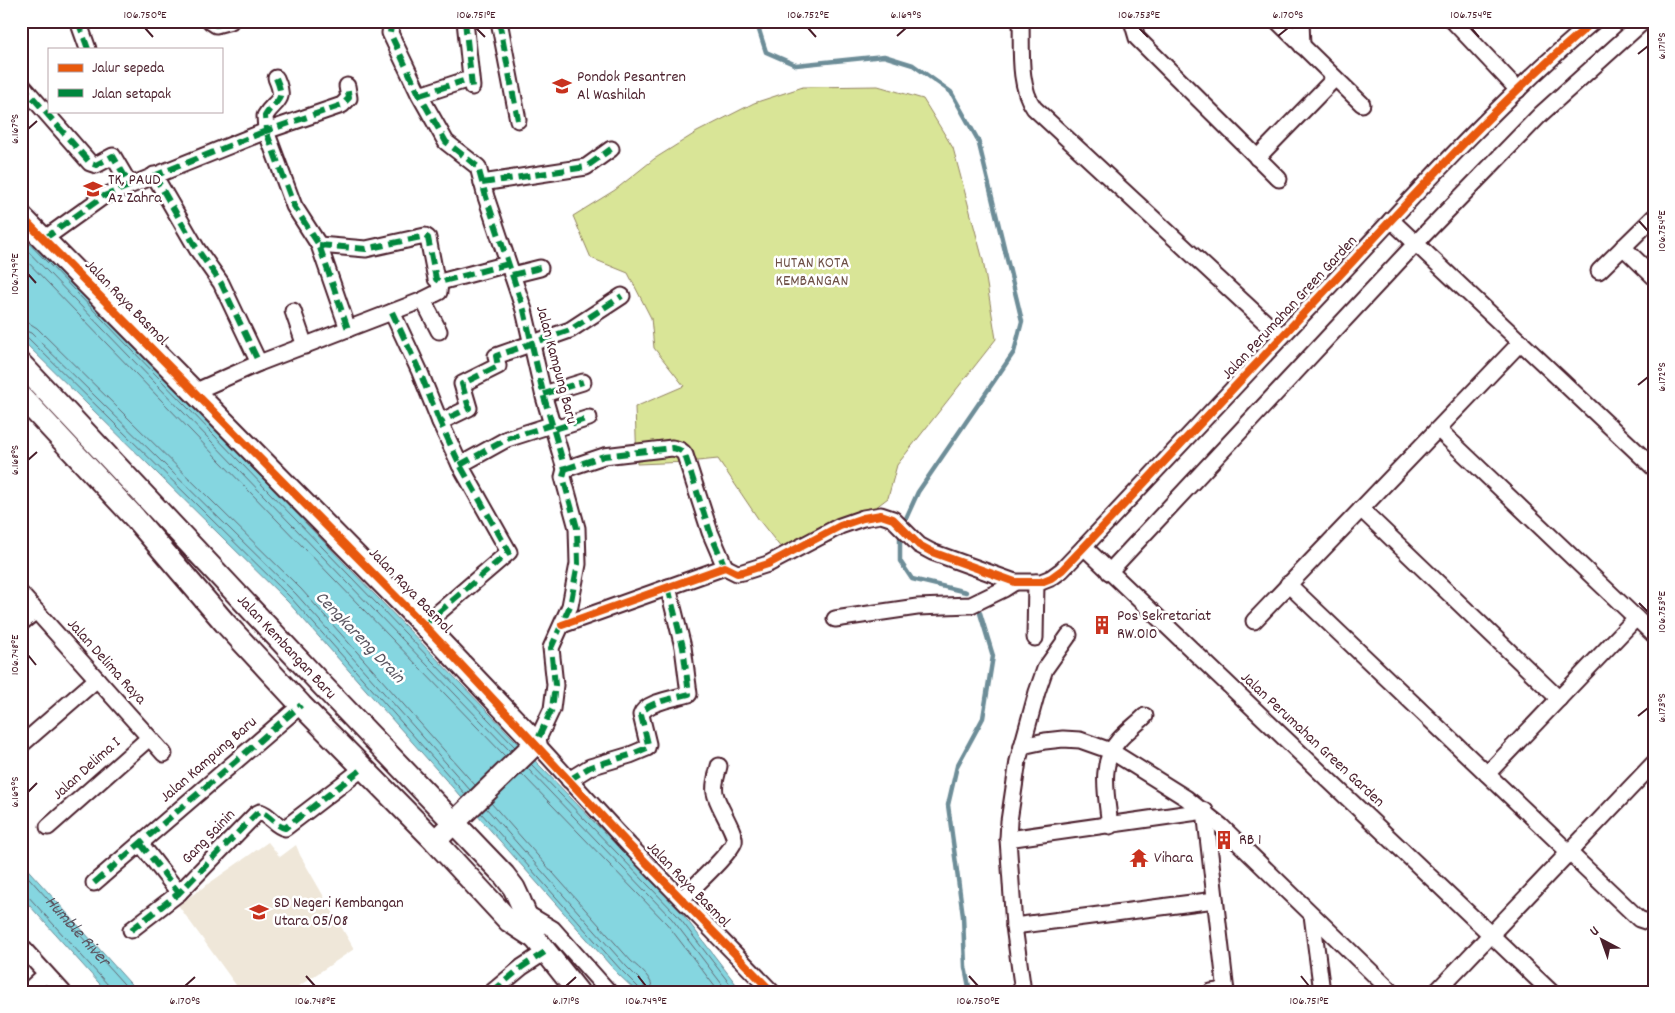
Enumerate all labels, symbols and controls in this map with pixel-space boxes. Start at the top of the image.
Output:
text: 106.750°E [123,7,167,24]
text: 106.751°E [456,7,496,24]
text: 106.752°E [787,7,829,24]
text: 6.169°S [890,7,922,24]
text: 106.753°E [1118,7,1160,24]
text: 6.170°S [1273,7,1303,24]
text: 106.754°E [1450,7,1492,24]
text: 6.171°S [1654,33,1671,59]
legend [48,48,222,112]
text: Jalur sepeda [92,58,165,80]
place label: Pondok Pesantren Al Washilah [577,66,686,107]
school or university icon: Pondok Pesantren Al Washilah [551,75,573,97]
text: Jalan setapak [92,84,171,106]
text: 6.167°S [7,114,24,144]
place label: TK, PAUD Az Zahra [108,169,162,210]
school or university icon: TK, PAUD Az Zahra [82,178,104,200]
text: 106.754°E [1654,210,1671,252]
street label: Jalan Perumahan Green Garden [1217,231,1363,385]
park label: HUTAN KOTA KEMBANGAN [775,252,849,293]
text: 106.749°E [7,253,24,295]
street label: Jalan Raya Basmol [79,255,173,352]
street label: Jalan Kampung Baru [529,303,583,427]
text: 6.172°S [1654,362,1671,392]
text: 6.168°S [7,445,24,475]
street label: Jalan Raya Basmol [363,543,457,640]
water label: Cengkareng Drain [308,586,410,690]
street label: Jalan Kembangan Baru [231,589,342,705]
text: 106.753°E [1654,591,1671,633]
place label: Pos Sekretariat RW.010 [1117,605,1211,646]
street label: Jalan Delima Raya [61,614,151,711]
building icon: Pos Sekretariat RW.010 [1091,614,1113,636]
text: 106.748°E [7,634,24,675]
street label: Jalan Perumahan Green Garden [1235,667,1389,813]
text: 6.173°S [1654,693,1671,723]
street label: Jalan Kampung Baru [155,711,263,809]
street label: Jalan Delima I [48,732,126,806]
text: 6.169°S [7,776,24,808]
street label: Gang Sainin [177,804,241,870]
building icon: RB 1 [1213,829,1235,851]
place label: RB 1 [1239,829,1262,852]
street label: Jalan Raya Basmol [641,837,735,934]
temple icon: Vihara [1128,847,1150,869]
place label: Vihara [1154,847,1193,870]
water label: Humble River [38,891,117,974]
place label: SD Negeri Kembangan Utara 05/08 [274,892,404,933]
school or university icon: SD Negeri Kembangan Utara 05/08 [248,901,270,923]
north arrow [1578,916,1628,966]
text: U [1586,922,1604,941]
text: 6.170°S [170,993,200,1010]
text: 106.748°E [295,993,336,1010]
text: 6.171°S [553,993,579,1010]
text: 106.749°E [625,993,667,1010]
text: 106.750°E [956,993,1000,1010]
text: 106.751°E [1289,993,1329,1010]

